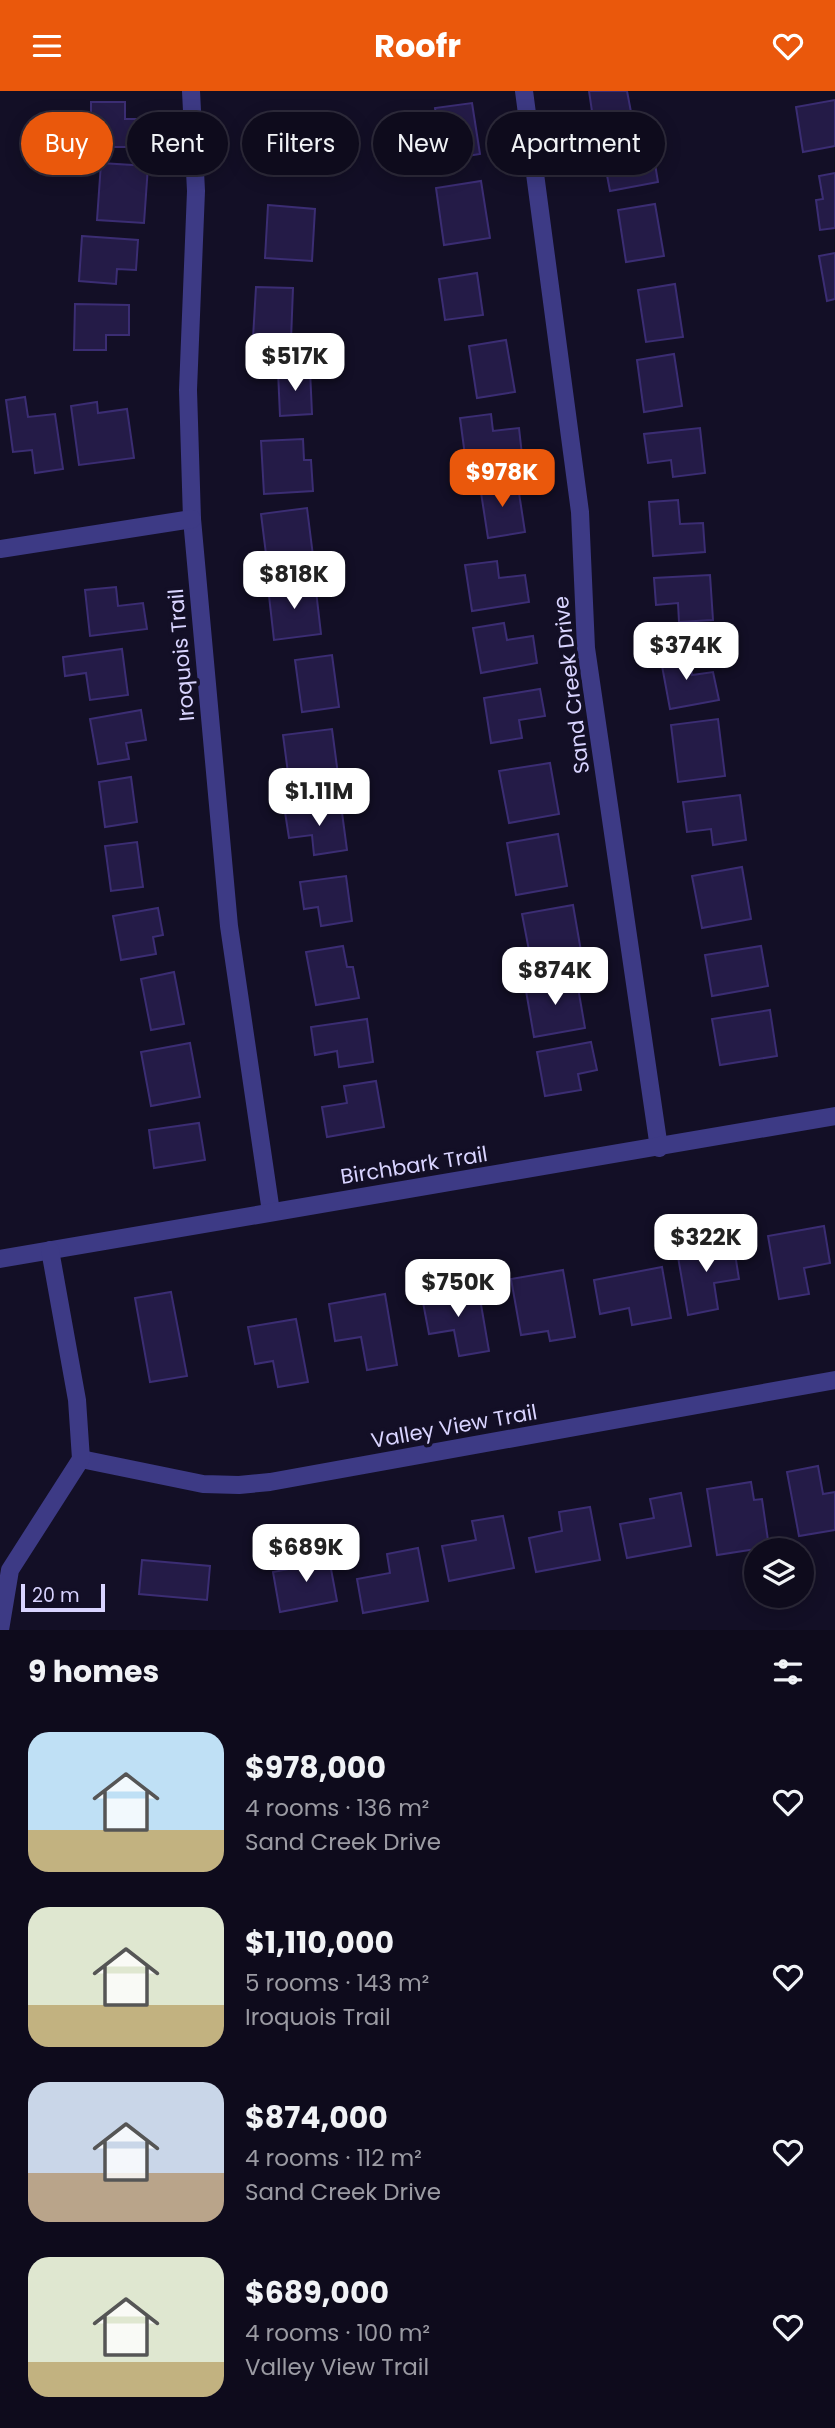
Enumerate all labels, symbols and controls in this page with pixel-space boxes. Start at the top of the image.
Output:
text: Roofr [374,23,461,68]
icon: menu [28,27,66,65]
icon: heart [769,27,807,65]
chip: Buy [21,112,113,175]
chip: Rent [127,112,228,175]
chip: Filters [242,112,359,175]
chip: New [373,112,473,175]
chip: Apartment [487,112,665,175]
pin: $517K [246,334,344,393]
text: $517K [261,340,329,372]
pin: $978K [453,449,551,509]
text: $978K [466,456,538,488]
pin: $818K [245,552,343,611]
text: $818K [259,558,329,590]
street label: Iroquois Trail [161,587,201,723]
street label: Sand Creek Drive [546,594,596,776]
pin: $374K [637,623,735,682]
text: $374K [650,629,722,661]
pin: $1.11M [262,769,376,828]
text: $1.11M [285,775,353,807]
pin: $874K [506,947,604,1007]
text: $874K [518,954,592,986]
street label: Birchbark Trail [338,1139,490,1191]
pin: $322K [657,1215,755,1274]
text: $322K [670,1221,742,1253]
pin: $750K [409,1259,507,1319]
text: $750K [421,1266,495,1298]
street label: Valley View Trail [369,1397,539,1455]
pin: $689K [257,1525,355,1584]
text: $689K [269,1531,343,1563]
map controls [744,1538,814,1608]
button: layers [744,1538,814,1608]
scale bar [21,1581,105,1613]
text: 20 m [32,1582,80,1609]
text: 9 homes [28,1650,159,1693]
icon: filters [769,1653,807,1691]
text: $978,000 [245,1746,386,1789]
icon: home [84,1760,168,1844]
icon: heart [769,1783,807,1821]
text: 4 rooms · 136 m² [245,1792,429,1824]
text: Sand Creek Drive [245,1826,441,1858]
text: $1,110,000 [245,1921,394,1964]
icon: home [84,1935,168,2019]
icon: heart [769,1958,807,1996]
text: 5 rooms · 143 m² [245,1967,429,1999]
text: Iroquois Trail [245,2001,391,2033]
text: $874,000 [245,2096,388,2139]
icon: home [84,2110,168,2194]
icon: heart [769,2133,807,2171]
text: 4 rooms · 112 m² [245,2142,422,2174]
text: Sand Creek Drive [245,2176,441,2208]
text: $689,000 [245,2271,389,2314]
icon: home [84,2285,168,2369]
icon: heart [769,2308,807,2346]
text: 4 rooms · 100 m² [245,2317,430,2349]
text: Valley View Trail [245,2351,429,2383]

